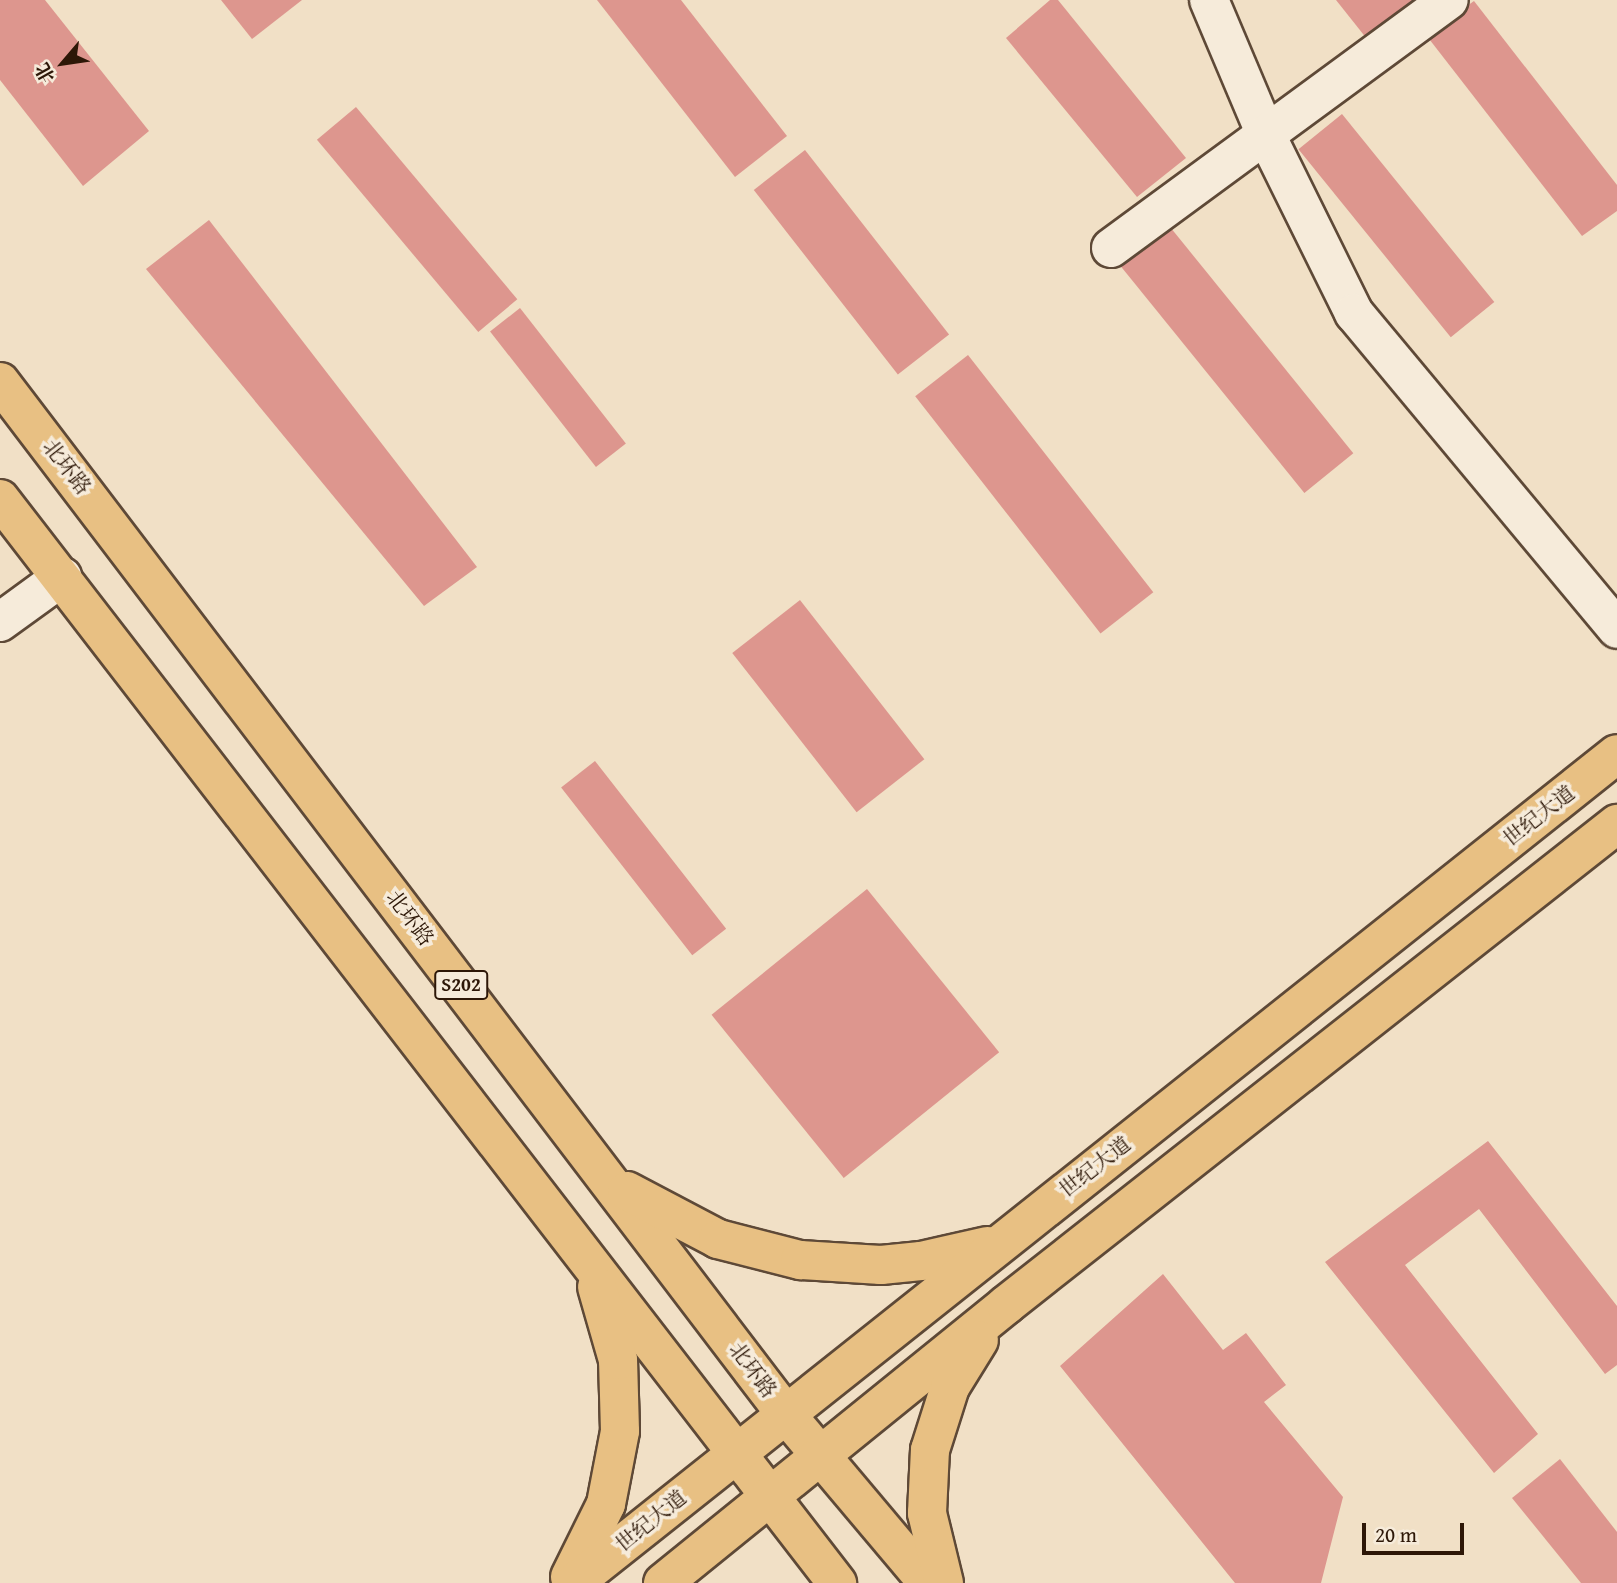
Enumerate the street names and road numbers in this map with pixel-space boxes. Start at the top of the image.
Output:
street label: 北环路 [38,434,96,500]
street label: 世纪大道 [1498,780,1580,852]
street label: 北环路 [381,885,439,951]
road number: S202 [433,970,489,1001]
street label: 世纪大道 [1054,1131,1136,1203]
street label: 北环路 [724,1337,782,1403]
street label: 世纪大道 [610,1485,692,1557]

